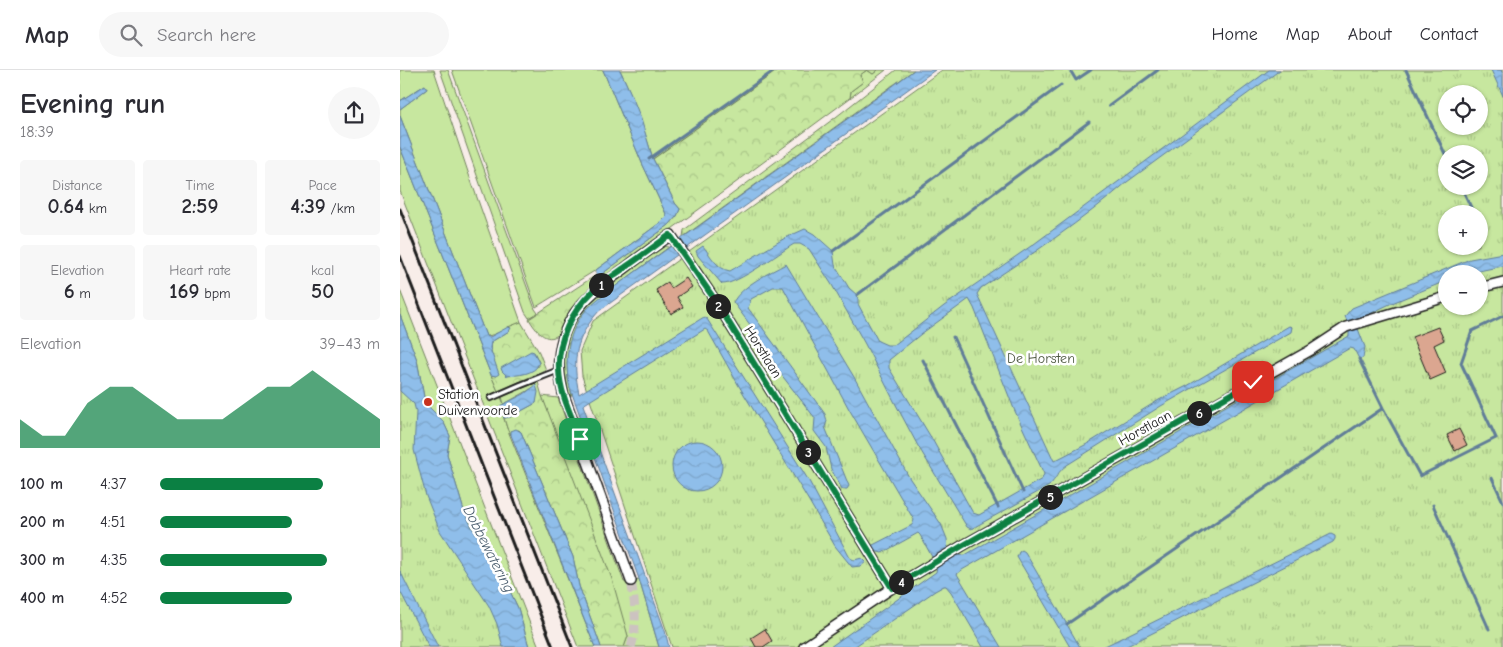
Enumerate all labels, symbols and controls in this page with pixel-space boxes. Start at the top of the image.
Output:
search box [99,12,449,57]
text: Map [25,21,69,49]
icon: search [117,21,145,49]
text: Search here [157,24,256,46]
text: Home [1211,24,1258,45]
text: Map [1286,24,1320,45]
text: About [1348,24,1392,45]
text: Contact [1420,24,1478,45]
map controls [1438,85,1488,315]
button: locate [1438,85,1488,135]
button: share [328,87,380,139]
text: Evening run [20,88,165,120]
text: 18:39 [20,123,54,141]
button: layers [1438,145,1488,195]
text: Distance [52,177,102,194]
text: Time [185,177,215,194]
text: Pace [309,177,337,194]
text: 0.64 [47,194,84,218]
text: 2:59 [182,194,218,218]
text: 4:39 [290,194,326,218]
text: km [84,200,107,217]
text: /km [326,200,355,217]
button: + [1438,205,1488,255]
text: Elevation [51,262,104,279]
text: Heart rate [169,262,231,279]
text: kcal [311,262,334,279]
button: − [1438,265,1488,315]
pin: 1 [588,272,614,298]
text: 1 [599,277,604,294]
text: 6 [64,279,75,303]
text: 169 [169,279,200,303]
text: 50 [311,279,334,303]
text: m [75,285,91,302]
text: bpm [200,285,231,302]
pin: 2 [706,294,730,318]
text: 2 [715,298,722,315]
street label: Horstlaan [740,323,786,381]
text: Elevation [20,335,81,353]
text: 39–43 m [319,335,380,353]
park label: De Horsten [1007,350,1075,367]
pin [1232,361,1274,403]
icon: check [1239,368,1267,396]
place label: Station Duivenvoorde [438,386,517,419]
marker: Station Duivenvoorde [422,396,434,408]
pin: 6 [1186,400,1212,426]
text: 6 [1196,405,1203,422]
street label: Horstlaan [1115,406,1175,450]
pin [559,418,601,460]
icon: arrive [566,425,594,453]
pin: 3 [796,440,820,464]
text: 3 [805,444,812,461]
text: 100 m [20,475,63,493]
text: 4:37 [100,475,126,493]
pin: 5 [1038,484,1062,510]
text: 5 [1047,489,1054,506]
water label: Dobbewatering [459,503,519,596]
text: 200 m [20,513,65,531]
text: 4:51 [100,513,126,531]
text: 300 m [20,551,65,569]
text: 4:35 [100,551,127,569]
pin: 4 [888,570,914,594]
text: 4 [898,574,905,591]
text: 400 m [20,589,64,607]
text: 4:52 [100,589,128,607]

